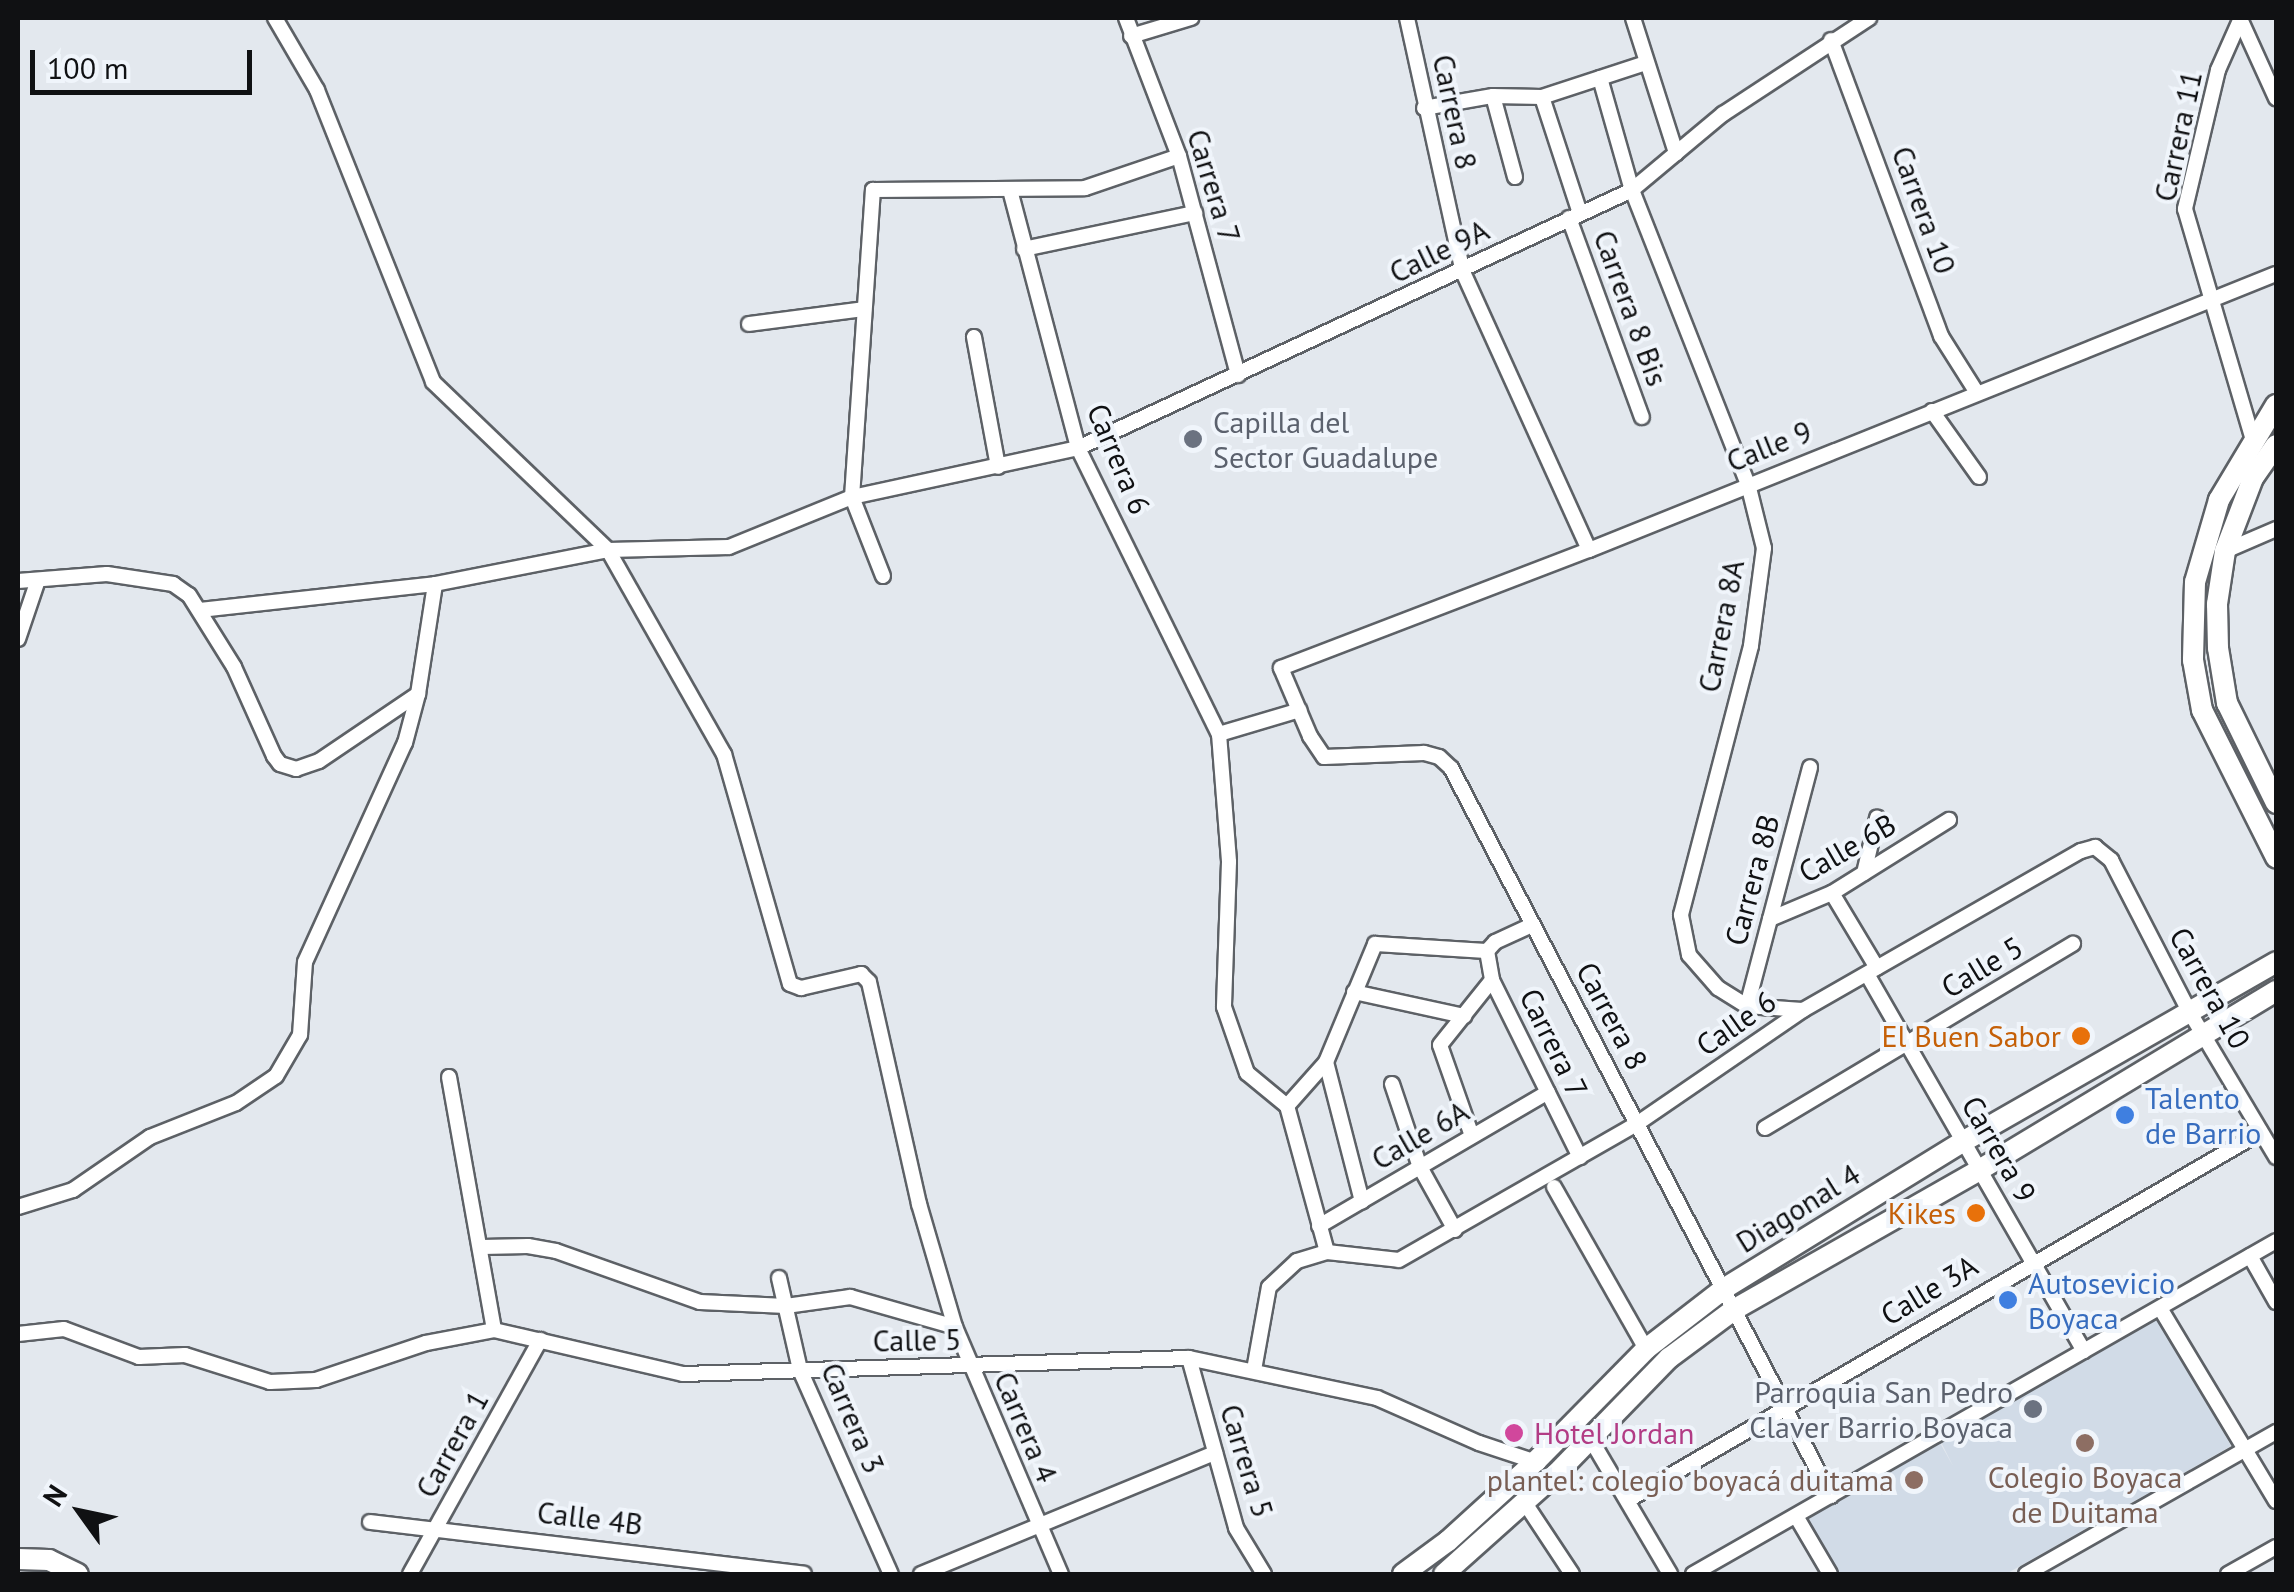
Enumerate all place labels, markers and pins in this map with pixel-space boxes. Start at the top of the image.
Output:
place label: Capilla del Sector Guadalupe [1213,404,1438,474]
marker: Capilla del Sector Guadalupe [1182,428,1204,450]
place label: El Buen Sabor [1882,1018,2061,1054]
marker: El Buen Sabor [2070,1025,2092,1047]
place label: Talento de Barrio [2145,1080,2261,1150]
marker: Talento de Barrio [2114,1104,2136,1126]
place label: Kikes [1888,1195,1956,1231]
marker: Kikes [1965,1202,1987,1224]
place label: Autosevicio Boyaca [2028,1265,2175,1336]
marker: Autosevicio Boyaca [1997,1289,2019,1311]
place label: Parroquia San Pedro Claver Barrio Boyaca [1749,1374,2013,1444]
marker: Parroquia San Pedro Claver Barrio Boyaca [2022,1398,2044,1420]
place label: Hotel Jordan [1534,1415,1695,1451]
marker: Hotel Jordan [1503,1422,1525,1444]
marker: Colegio Boyaca de Duitama [2074,1432,2096,1454]
place label: Colegio Boyaca de Duitama [1988,1459,2182,1530]
place label: plantel: colegio boyacá duitama [1487,1462,1894,1498]
marker: plantel: colegio boyacá duitama [1903,1469,1925,1491]

